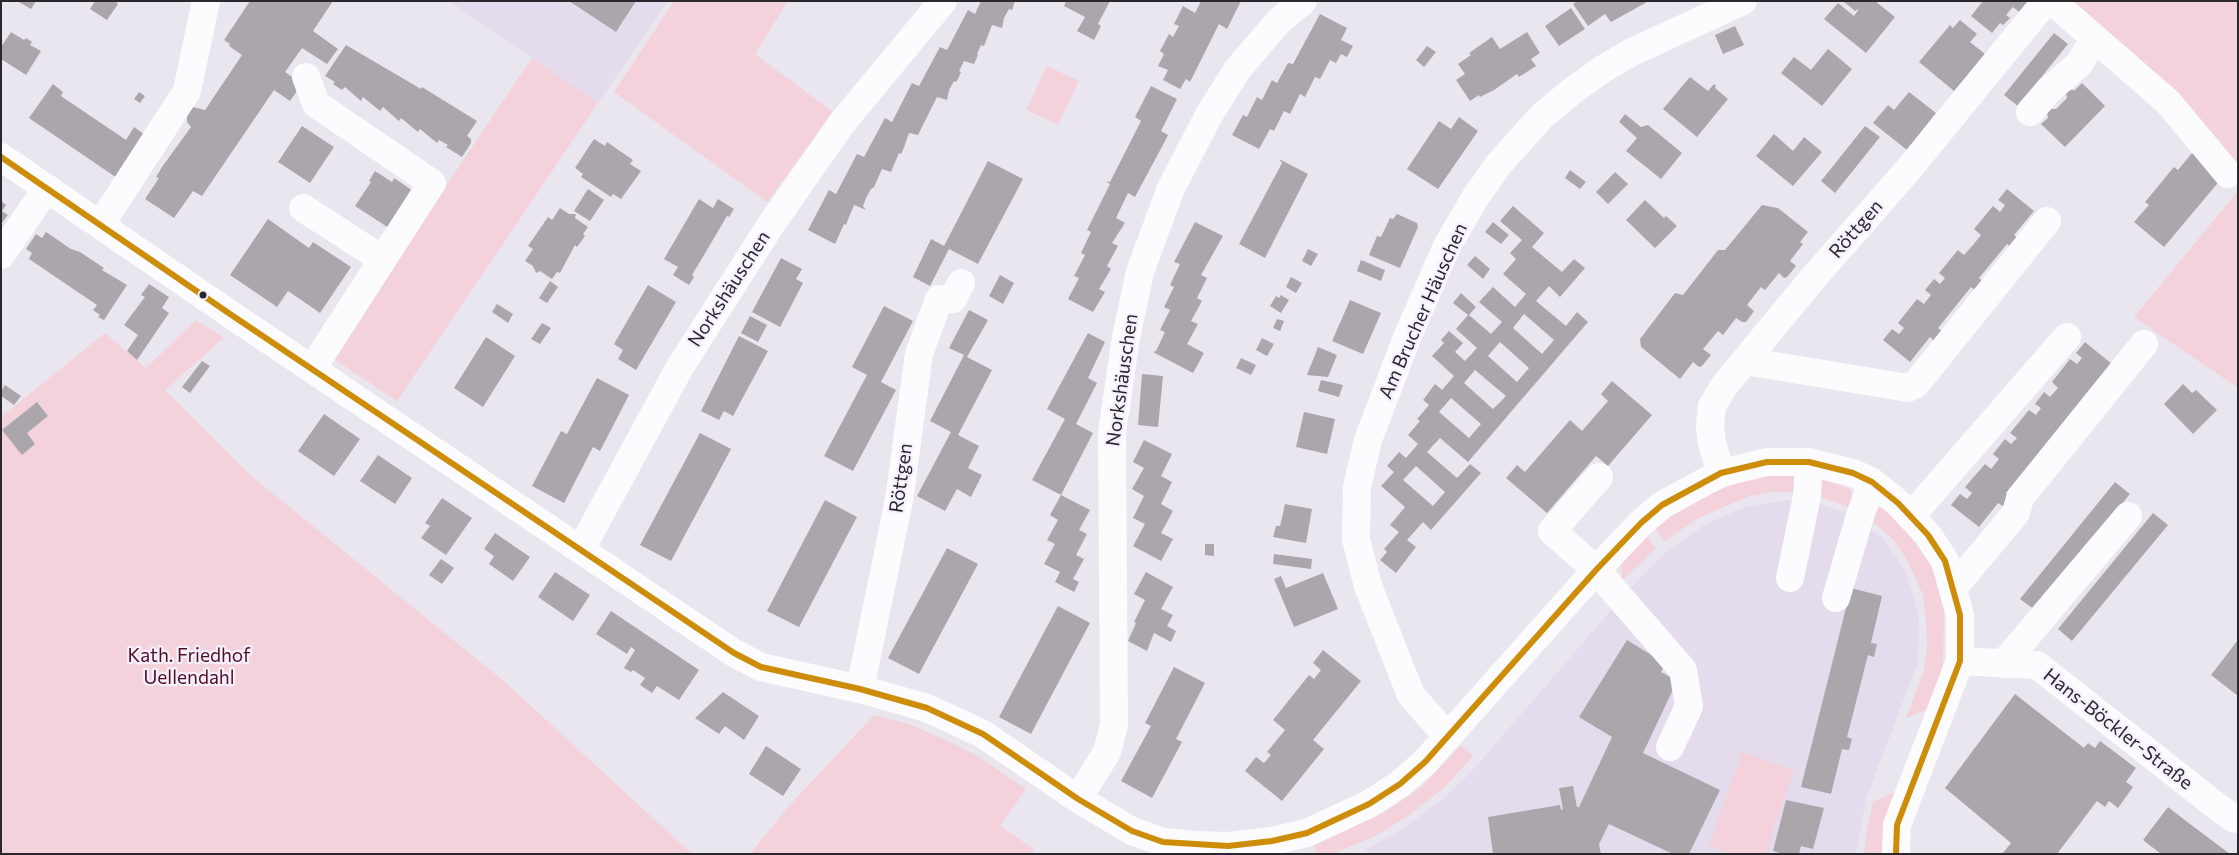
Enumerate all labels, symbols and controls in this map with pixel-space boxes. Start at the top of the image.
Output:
street label: Röttgen [1824,195,1888,263]
street label: Am Brucher Häuschen [1374,220,1472,402]
street label: Norkshäuschen [683,227,775,351]
unlabelled marker [198,290,208,300]
street label: Norkshäuschen [1101,312,1143,448]
street label: Röttgen [885,442,917,514]
park label: Kath. Friedhof Uellendahl [127,645,251,689]
street label: Hans-Böckler-Straße [2039,664,2197,794]

